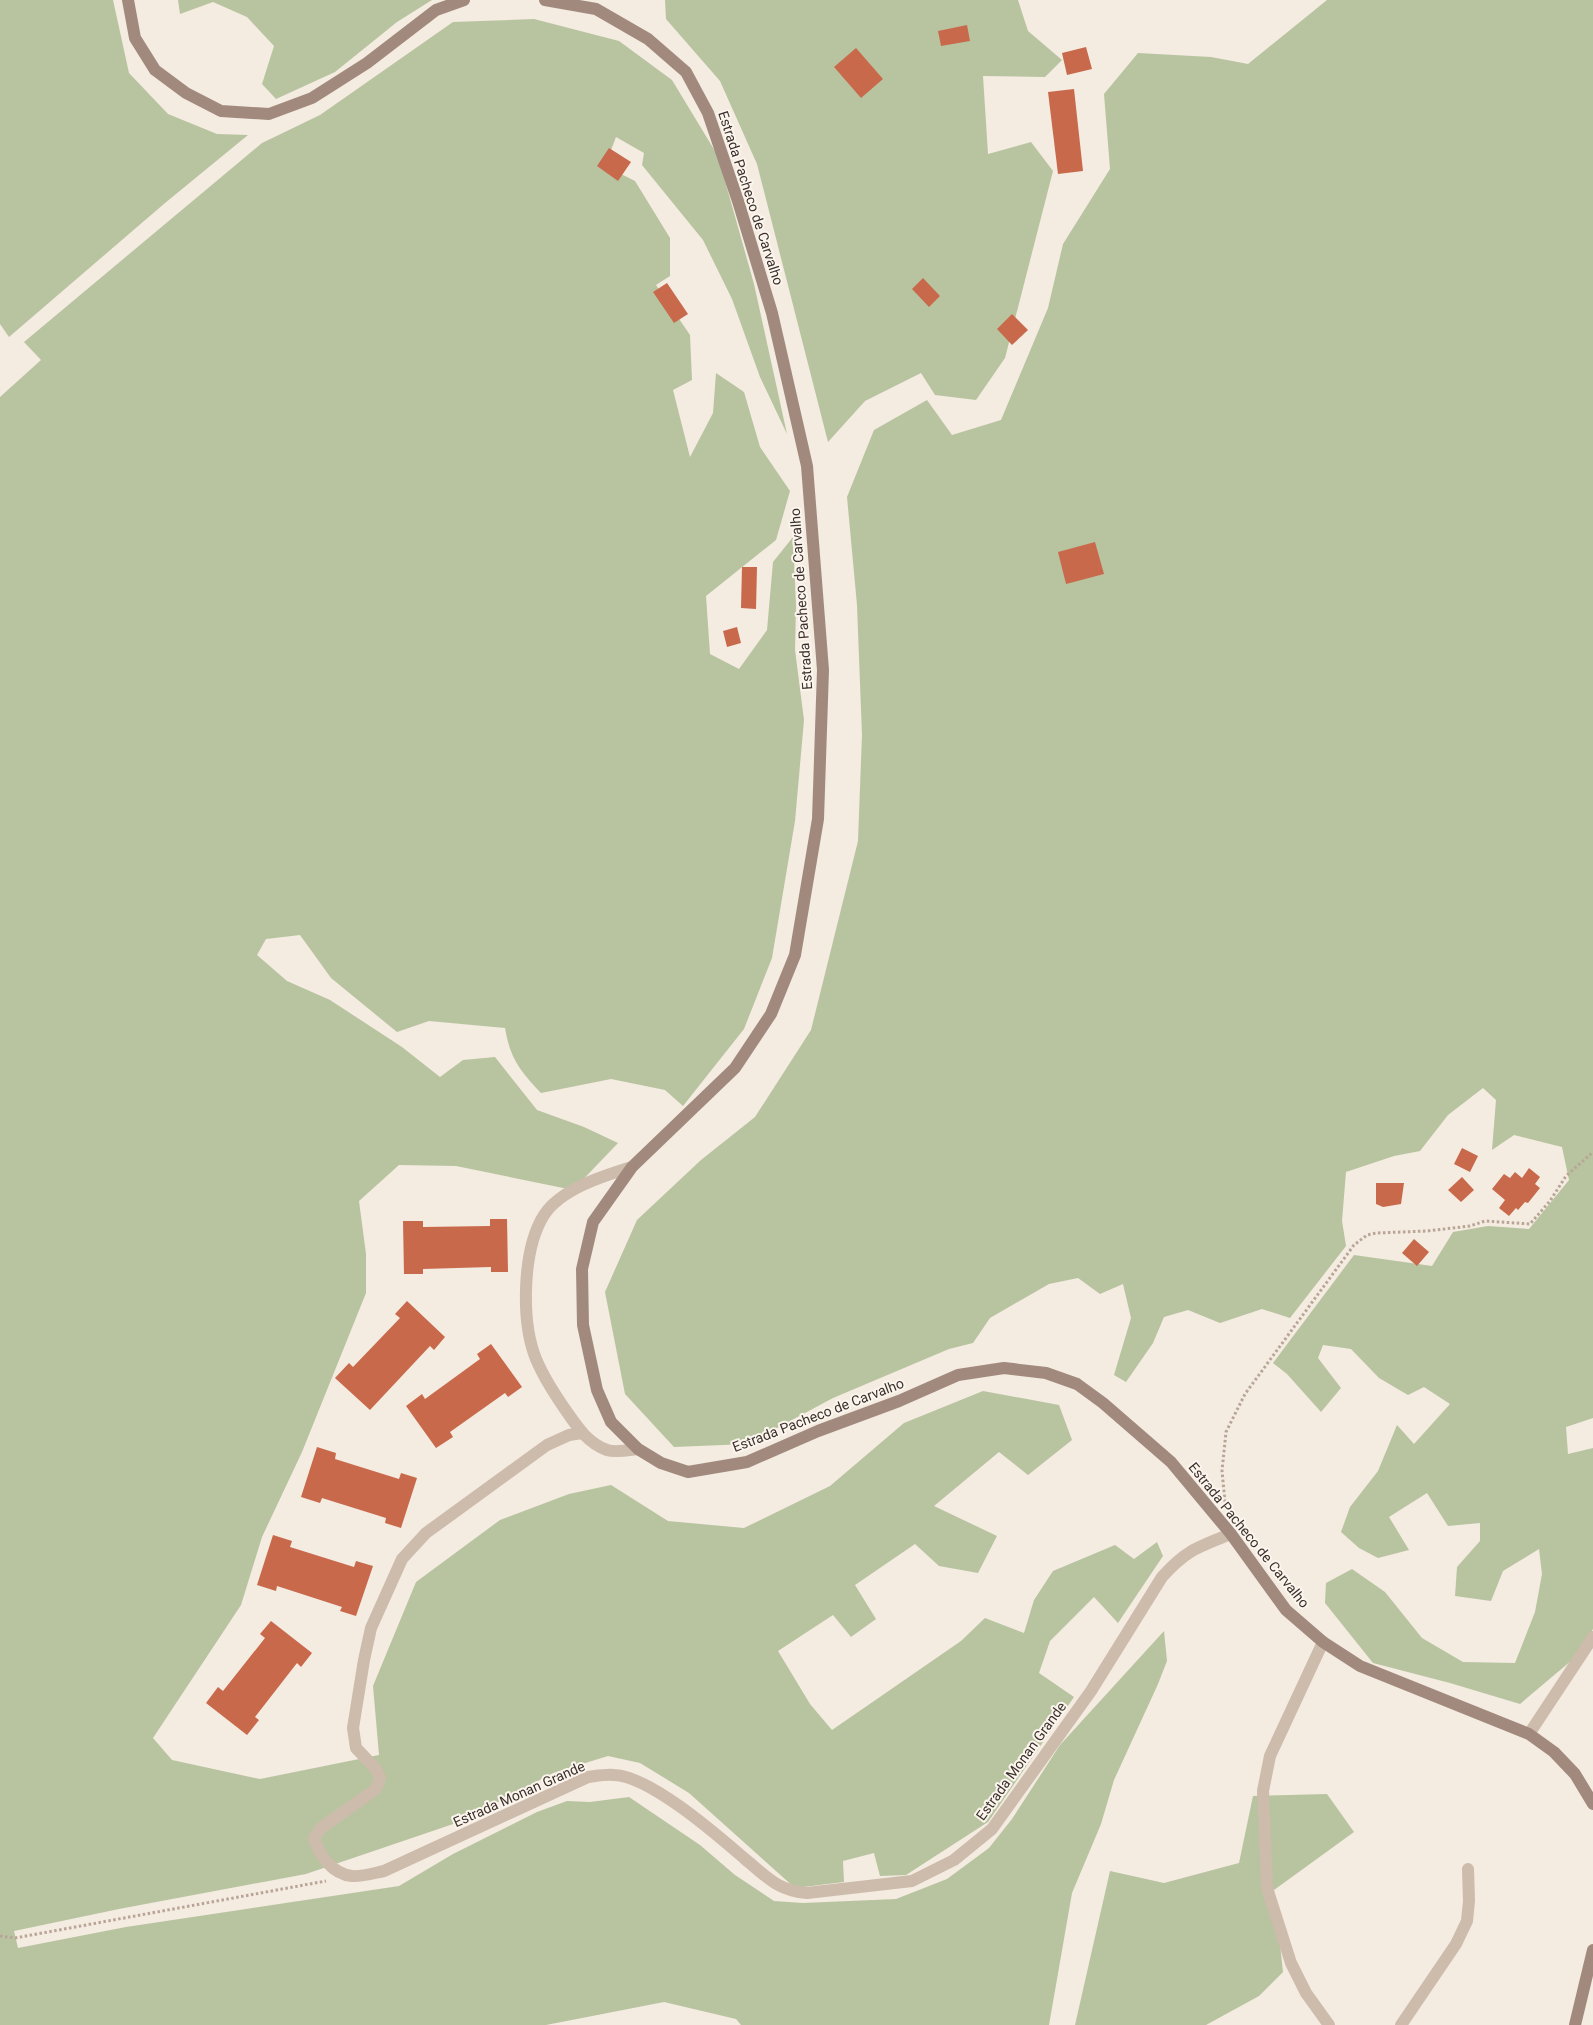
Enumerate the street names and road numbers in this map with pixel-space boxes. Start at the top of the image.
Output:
street label: Estrada Pacheco de Carvalho [715,109,787,287]
street label: Estrada Pacheco de Carvalho [787,508,815,690]
street label: Estrada Pacheco de Carvalho [730,1375,906,1455]
street label: Estrada Pacheco de Carvalho [1185,1459,1313,1611]
street label: Estrada Monan Grande [973,1699,1069,1823]
street label: Estrada Monan Grande [451,1758,587,1830]

